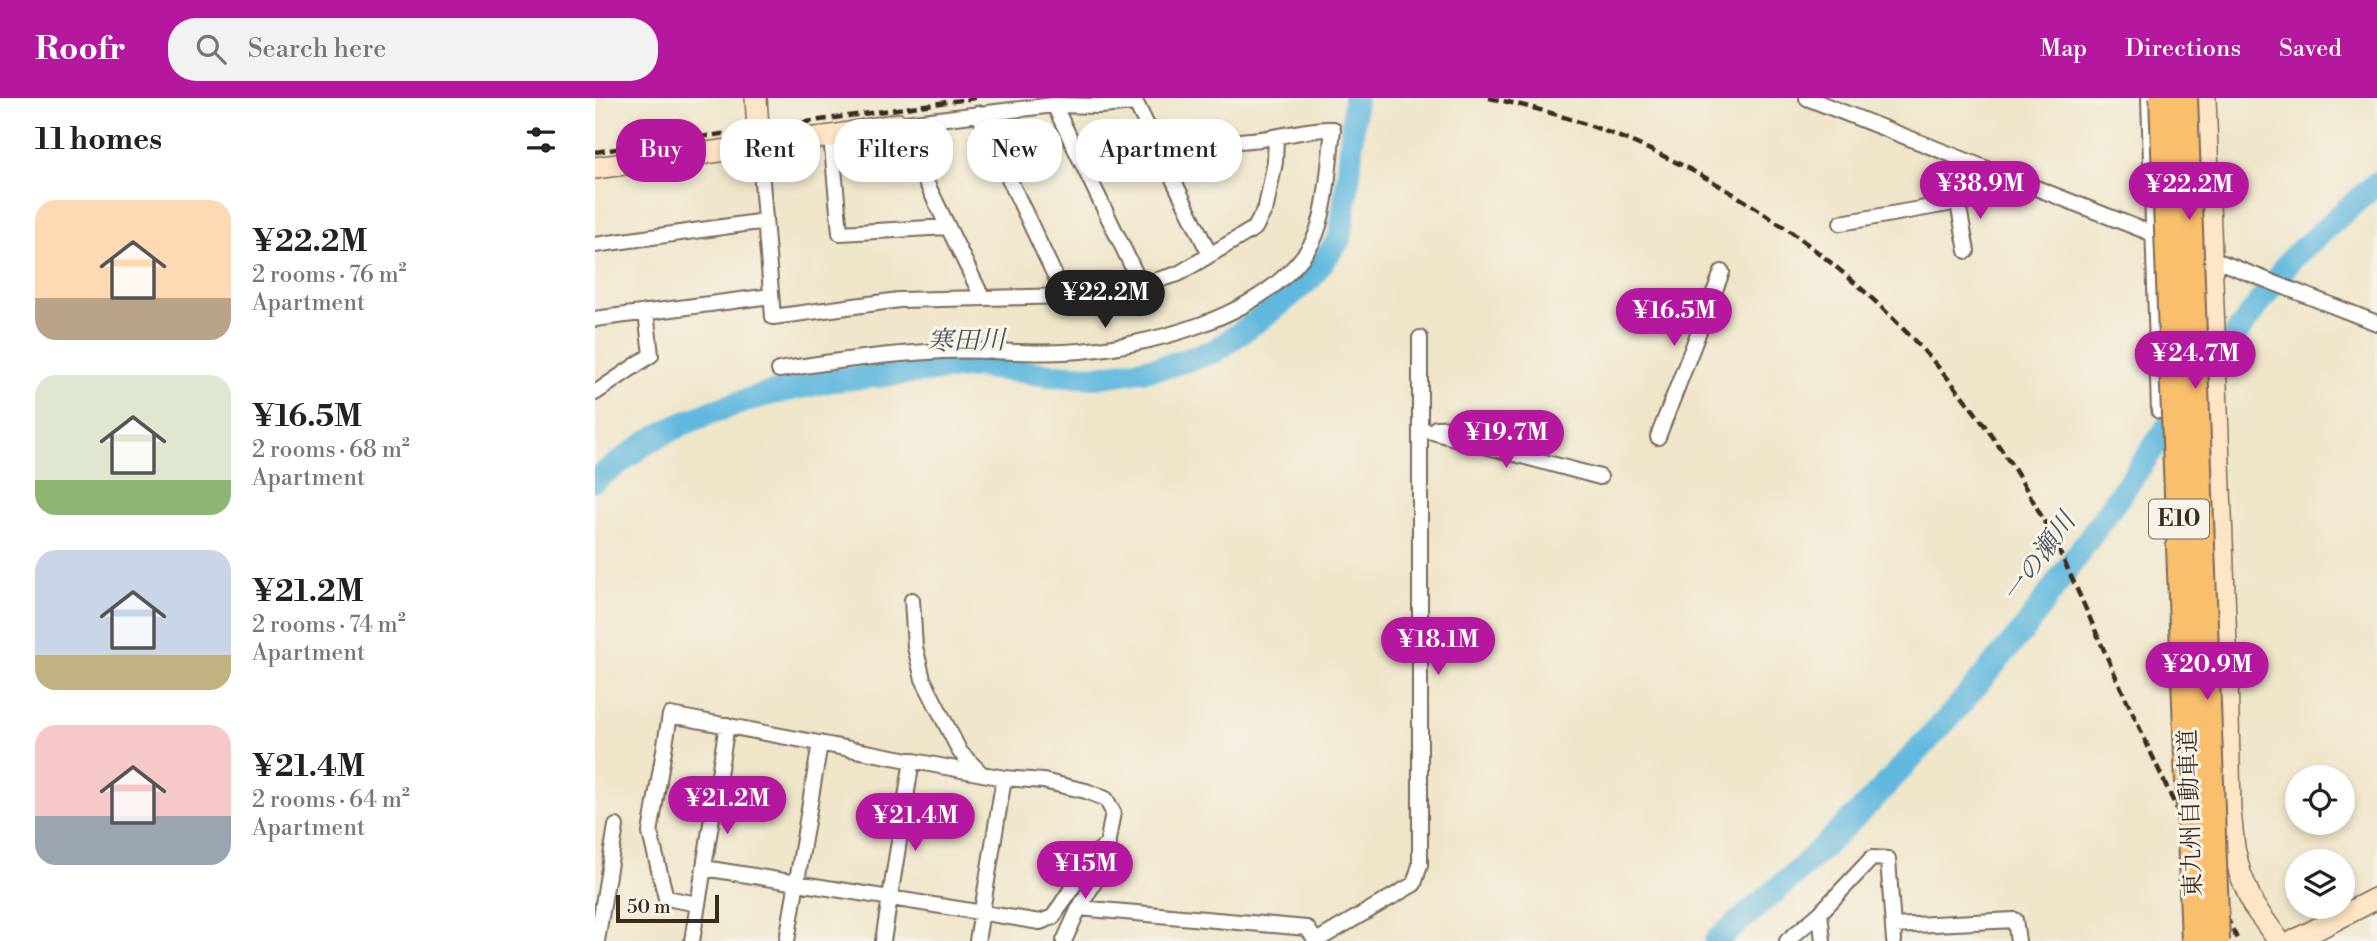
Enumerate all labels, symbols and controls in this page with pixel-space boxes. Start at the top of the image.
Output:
search box [168,18,658,81]
text: Roofr [35,29,126,70]
icon: search [192,30,230,68]
text: Search here [248,33,386,65]
text: Map [2040,34,2087,64]
text: Directions [2125,34,2241,64]
text: Saved [2279,34,2342,64]
chip: Buy [616,119,706,182]
chip: Rent [720,119,820,182]
chip: Filters [834,119,953,182]
chip: New [967,119,1062,182]
chip: Apartment [1076,119,1242,182]
text: 11 homes [35,121,162,159]
icon: filters [522,121,560,159]
pin: ¥38.9M [1923,162,2037,221]
pin: ¥22.2M [2132,162,2246,222]
text: ¥38.9M [1936,170,2024,198]
text: ¥22.2M [2145,171,2233,199]
text: ¥22.2M [252,223,367,261]
icon: home [91,228,175,312]
text: 2 rooms · 76 m² [252,261,407,289]
pin: ¥22.2M [1048,271,1162,330]
text: ¥22.2M [1061,279,1149,307]
pin: ¥16.5M [1617,288,1731,348]
text: Apartment [252,289,365,317]
text: ¥16.5M [1632,297,1716,325]
water label: 寒田川 [927,324,1008,358]
pin: ¥24.7M [2138,331,2252,391]
text: ¥24.7M [2151,340,2239,368]
text: ¥16.5M [252,398,362,436]
icon: home [91,403,175,487]
pin: ¥19.7M [1449,410,1563,470]
text: ¥19.7M [1464,419,1548,447]
text: 2 rooms · 68 m² [252,436,410,464]
text: Apartment [252,464,365,492]
road number: E10 [2149,500,2209,538]
water label: 一の瀬川 [1995,504,2084,609]
text: ¥21.2M [252,573,364,611]
icon: home [91,578,175,662]
text: 2 rooms · 74 m² [252,611,406,639]
pin: ¥18.1M [1381,618,1495,677]
text: ¥18.1M [1397,626,1479,654]
text: Apartment [252,639,365,667]
pin: ¥20.9M [2150,642,2264,702]
text: ¥20.9M [2162,651,2252,679]
street label: 東九州自動車道 [2173,729,2209,897]
text: ¥21.4M [252,748,365,786]
icon: home [91,753,175,837]
map controls [2285,765,2355,919]
button: locate [2285,765,2355,835]
pin: ¥21.2M [670,776,784,836]
text: ¥21.2M [684,785,770,813]
text: 2 rooms · 64 m² [252,786,410,814]
pin: ¥21.4M [858,794,972,853]
text: ¥21.4M [872,802,958,830]
text: Apartment [252,814,365,842]
pin: ¥15M [1044,842,1126,901]
button: layers [2285,849,2355,919]
text: ¥15M [1053,850,1117,878]
scale bar [616,892,719,924]
text: 50 m [627,895,671,919]

